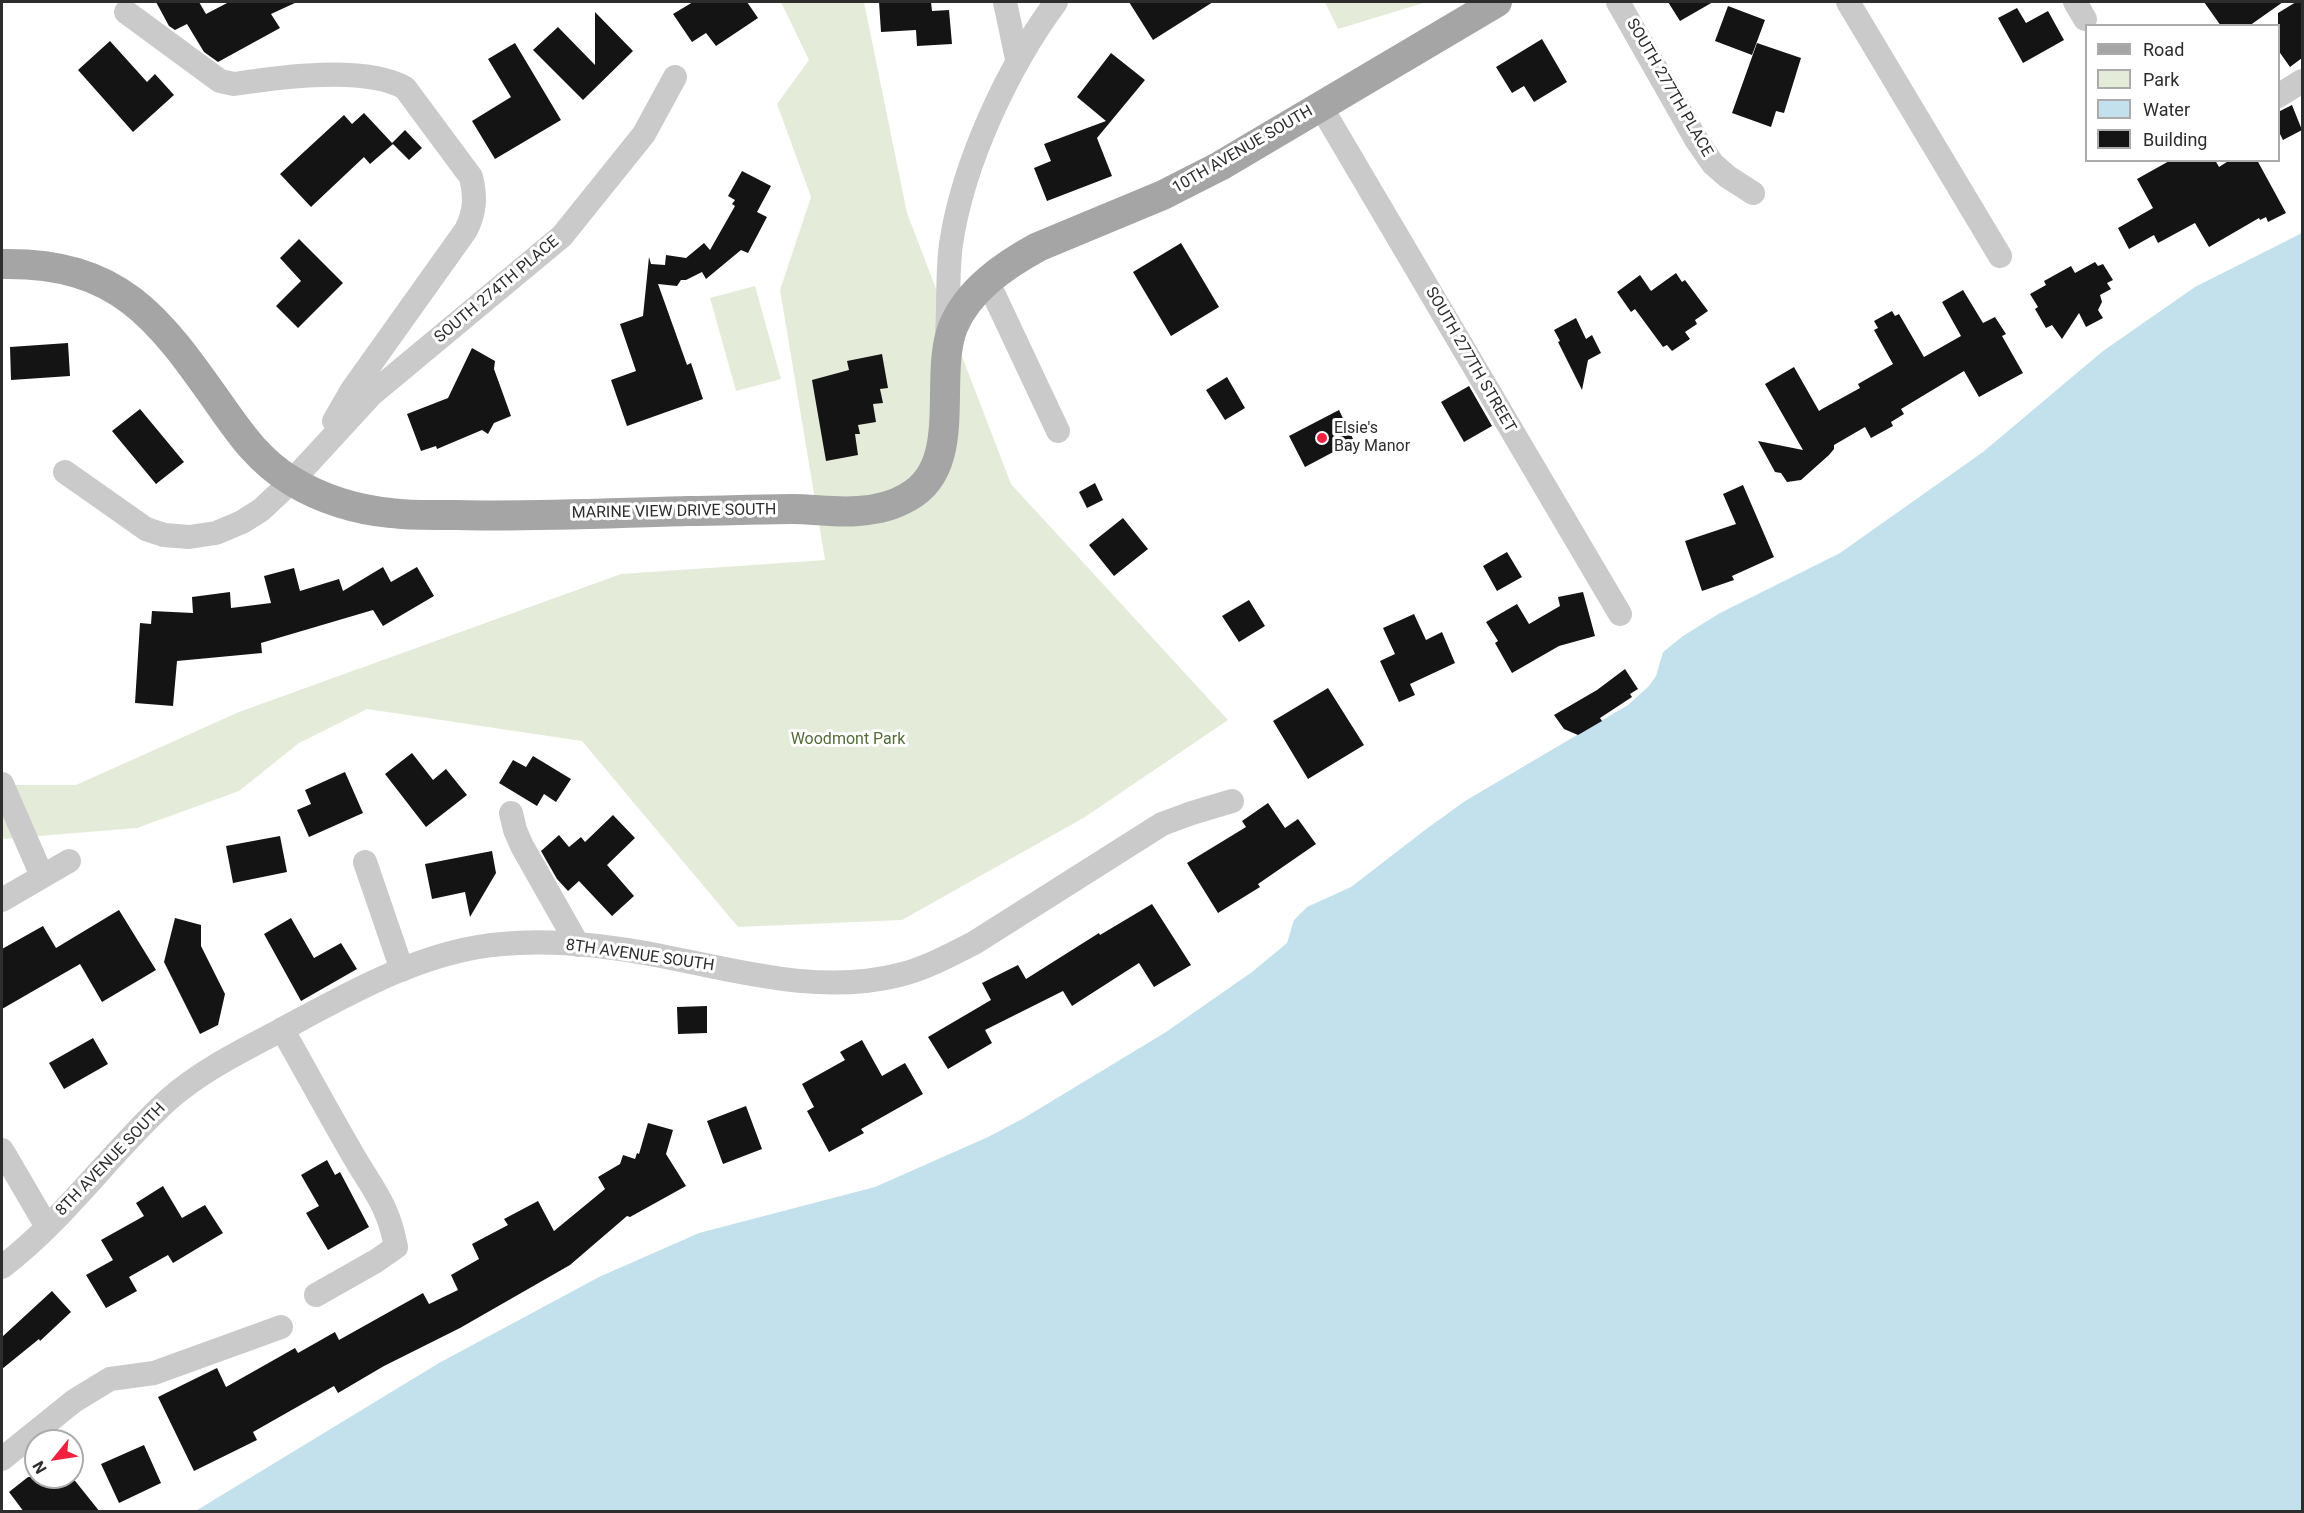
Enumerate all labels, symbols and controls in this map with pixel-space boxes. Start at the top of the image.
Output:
street label: SOUTH 277TH PLACE [1622,15,1716,161]
legend [2085,24,2280,162]
text: Road [2143,39,2184,60]
text: Park [2143,69,2179,90]
text: Water [2143,99,2190,120]
street label: 10TH AVENUE SOUTH [1170,102,1316,198]
text: Building [2143,129,2207,150]
street label: SOUTH 274TH PLACE [431,232,563,348]
street label: SOUTH 277TH STREET [1421,284,1519,436]
place label: Elsie's Bay Manor [1334,419,1410,457]
marker: Elsie's Bay Manor [1315,431,1329,445]
street label: MARINE VIEW DRIVE SOUTH [571,501,777,523]
park label: Woodmont Park [791,730,905,750]
street label: 8TH AVENUE SOUTH [565,936,715,976]
street label: 8TH AVENUE SOUTH [52,1100,170,1220]
north arrow [24,1429,84,1489]
text: N [29,1458,51,1477]

